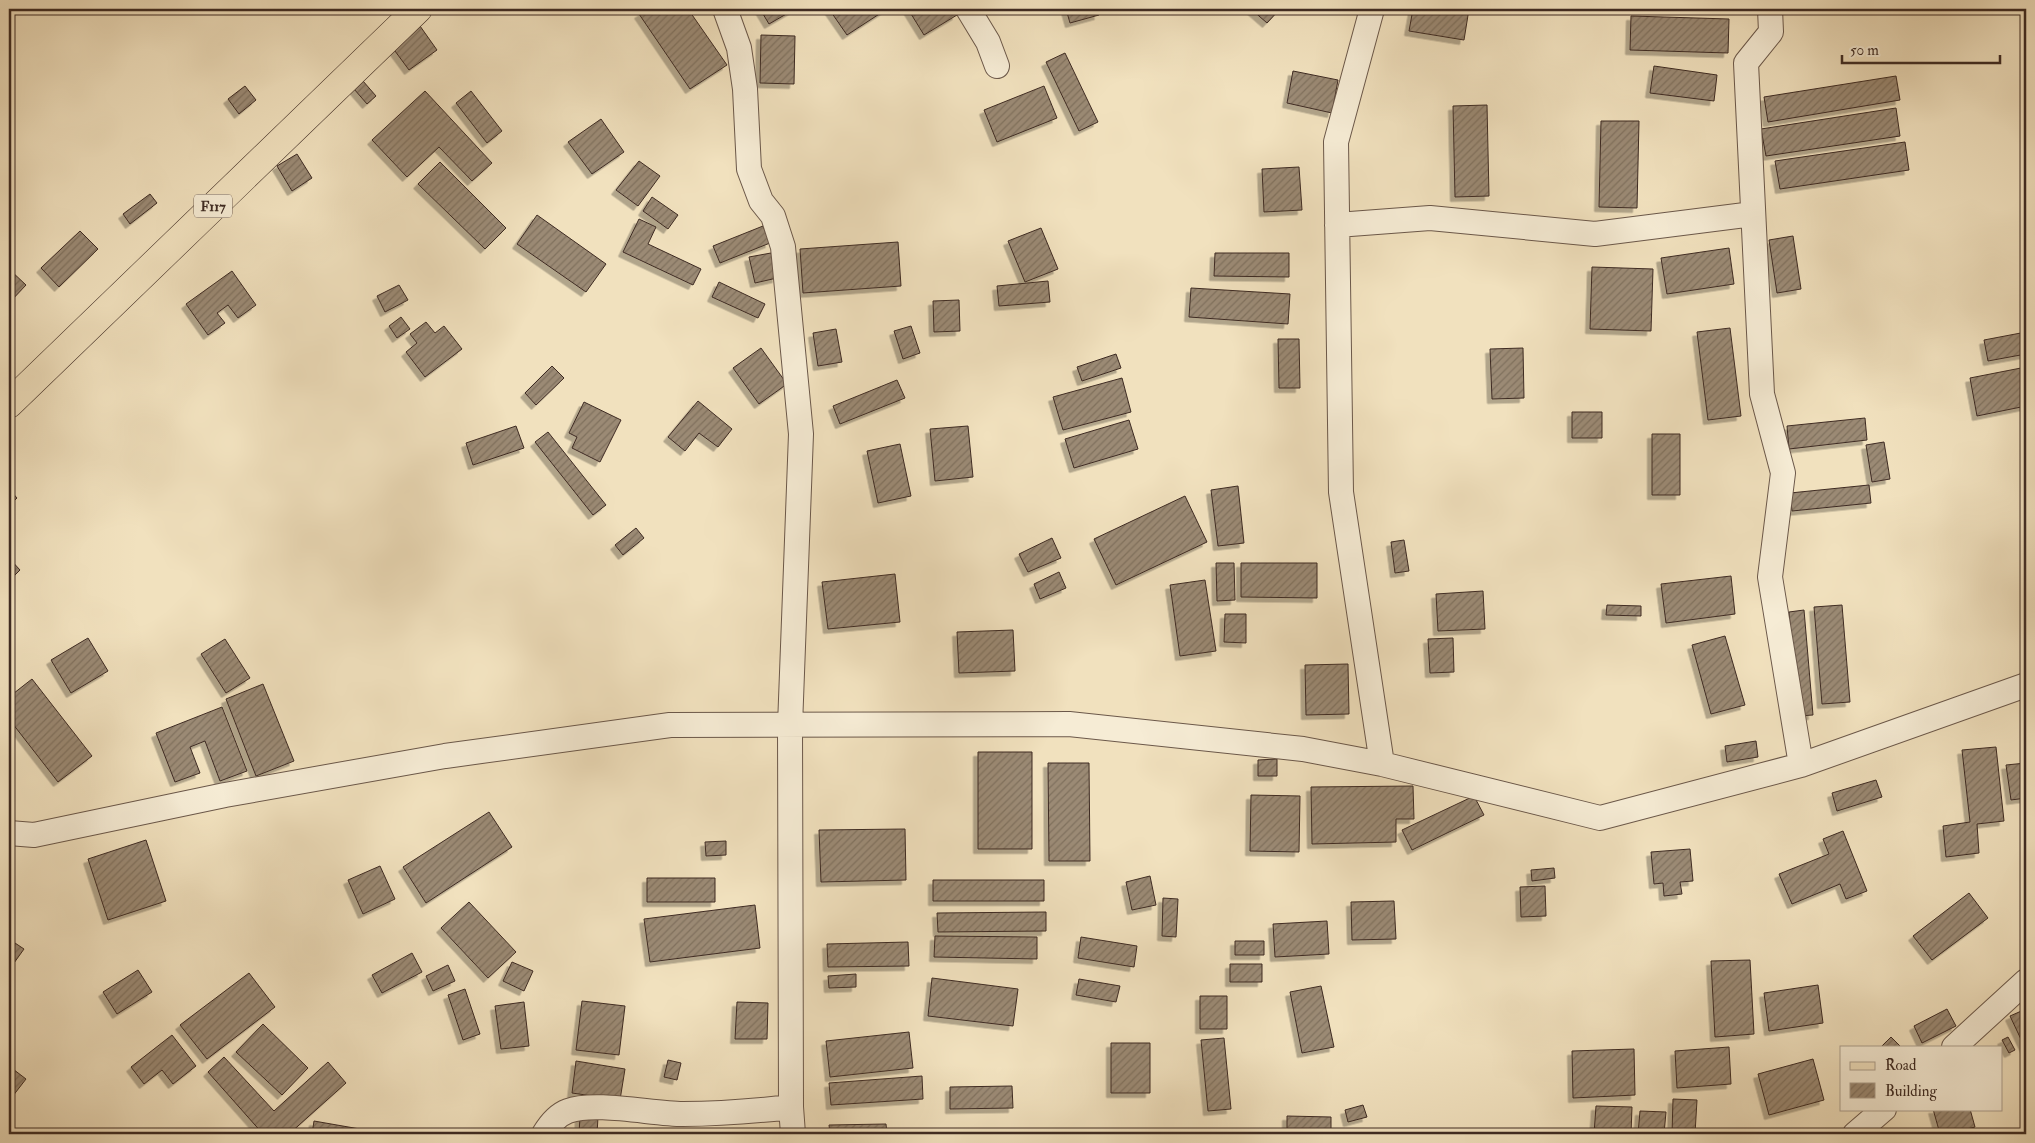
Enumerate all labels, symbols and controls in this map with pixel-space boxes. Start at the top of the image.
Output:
scale bar [1842,32,2000,64]
text: 50 m [1850,41,1879,60]
road number: F117 [194,195,232,218]
legend [1840,1046,2002,1110]
text: Road [1885,1056,1917,1075]
text: Building [1885,1082,1937,1101]

